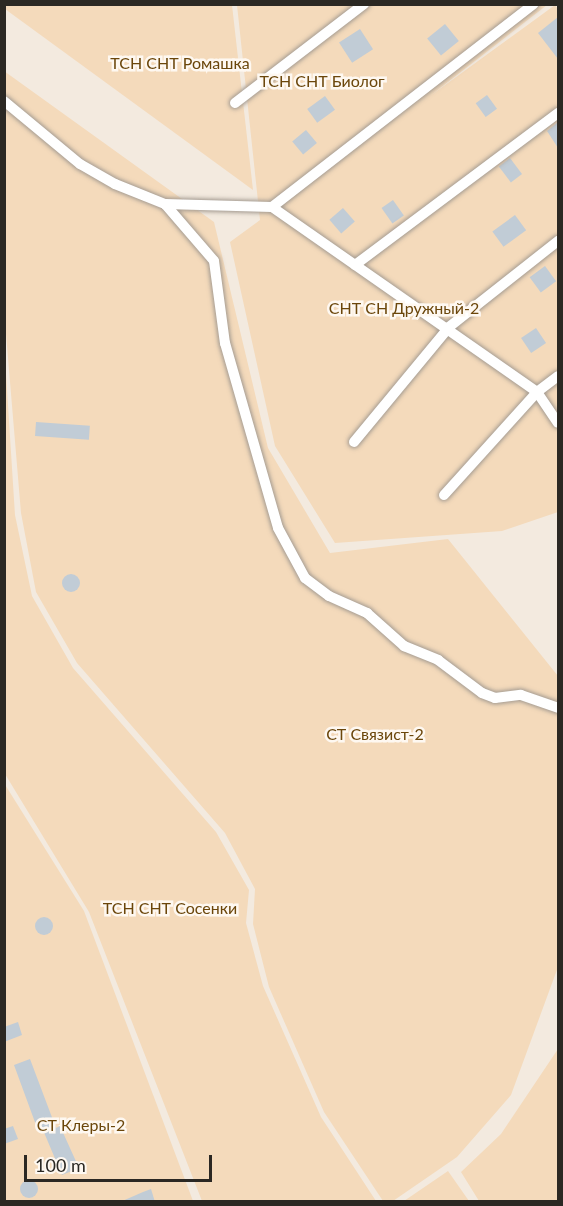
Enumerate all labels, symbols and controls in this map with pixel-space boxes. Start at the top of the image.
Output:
park label: ТСН СНТ Ромашка [110,53,250,73]
park label: ТСН СНТ Биолог [259,71,385,91]
park label: СНТ СН Дружный-2 [329,298,479,318]
park label: СТ Связист-2 [326,724,424,744]
park label: ТСН СНТ Сосенки [103,898,237,918]
park label: СТ Клеры-2 [37,1115,125,1135]
scale bar [27,1143,214,1181]
text: 100 m [35,1154,86,1176]

